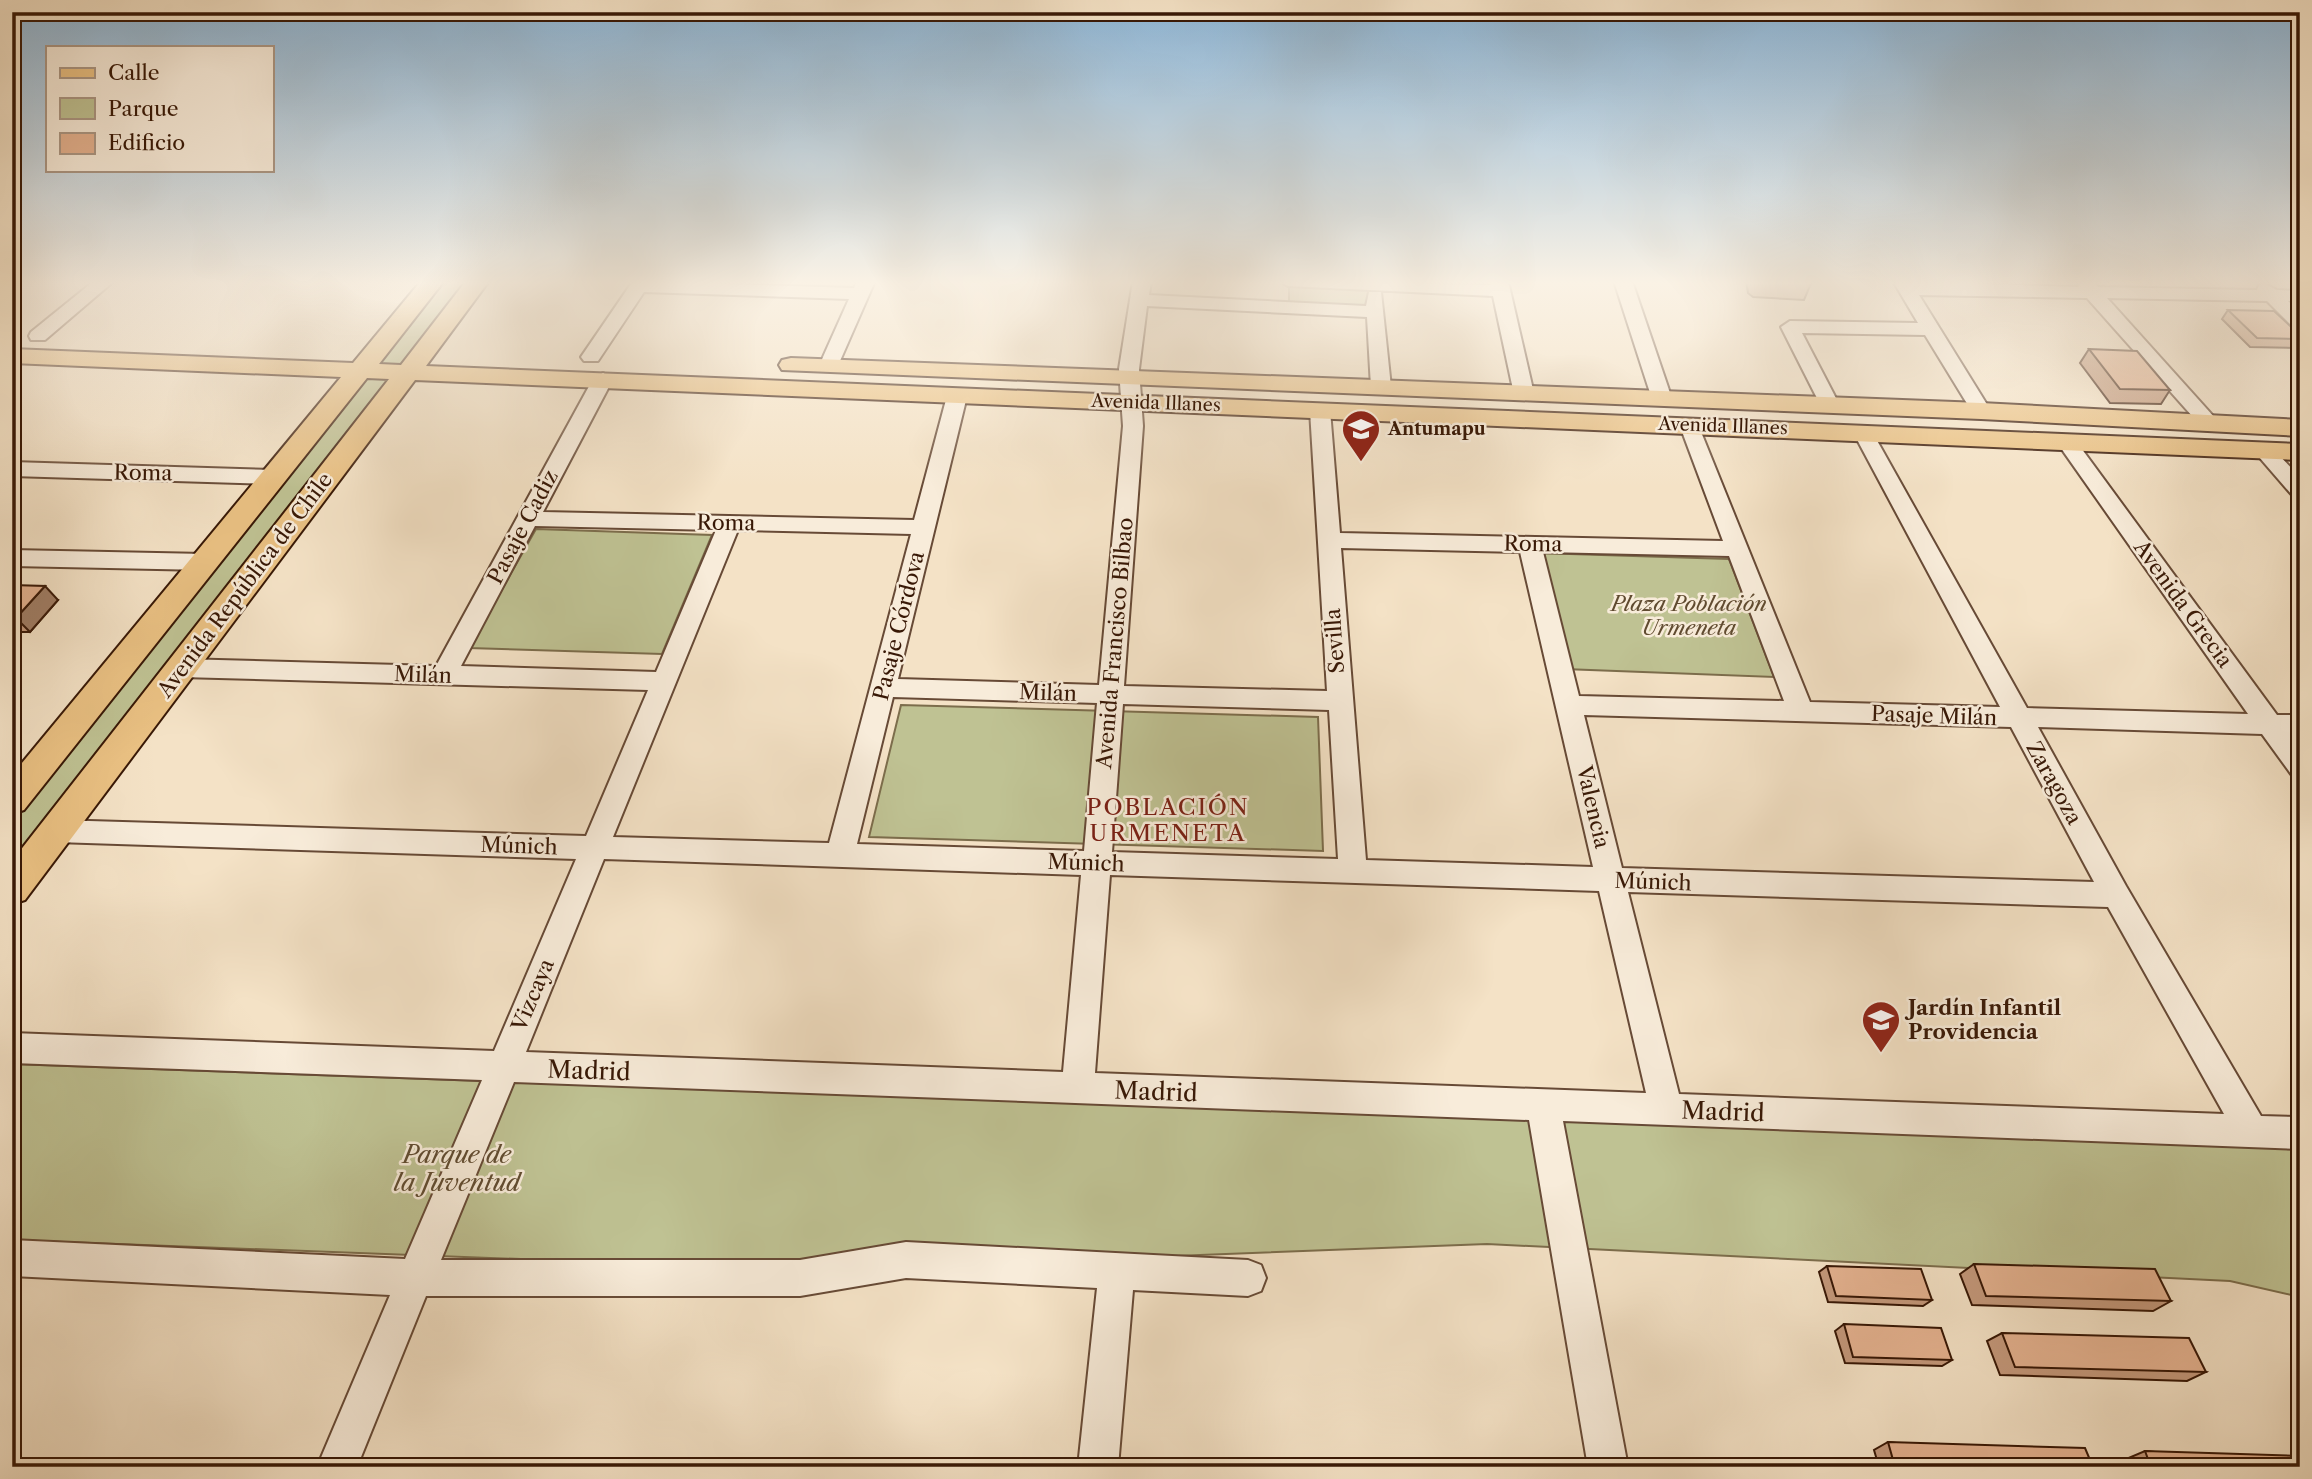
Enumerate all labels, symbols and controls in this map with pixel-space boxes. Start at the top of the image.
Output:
legend [46,46,273,172]
text: Calle [108,60,160,85]
text: Parque [108,96,179,121]
text: Edificio [108,130,185,155]
street label: Avenida Illanes [1090,390,1221,416]
school or university icon: Antumapu [1340,408,1382,463]
street label: Avenida Illanes [1657,413,1788,439]
place label: Antumapu [1387,418,1486,440]
street label: Roma [113,459,173,486]
street label: Pasaje Cadiz [482,466,563,588]
street label: Avenida República de Chile [151,467,337,703]
street label: Roma [696,509,756,536]
street label: Avenida Francisco Bilbao [1091,516,1138,771]
street label: Roma [1503,530,1563,557]
street label: Avenida Grecia [2128,534,2239,673]
street label: Pasaje Córdova [868,548,929,703]
park label: Plaza Población Urmeneta [1609,591,1767,640]
street label: Sevilla [1320,607,1349,674]
street label: Milán [394,661,452,688]
street label: Milán [1019,679,1077,706]
street label: Pasaje Milán [1870,701,1998,730]
street label: Zaragoza [2021,737,2088,829]
street label: Valencia [1572,762,1615,851]
district label: POBLACIÓN URMENETA [1086,793,1250,847]
street label: Múnich [480,832,558,859]
street label: Múnich [1047,849,1125,876]
street label: Múnich [1614,868,1692,895]
street label: Vizcaya [506,954,559,1036]
place label: Jardín Infantil Providencia [1904,995,2061,1044]
school or university icon: Jardín Infantil Providencia [1860,999,1902,1054]
street label: Madrid [547,1055,632,1086]
street label: Madrid [1114,1076,1199,1107]
street label: Madrid [1681,1096,1766,1127]
park label: Parque de la Juventud [394,1140,523,1197]

